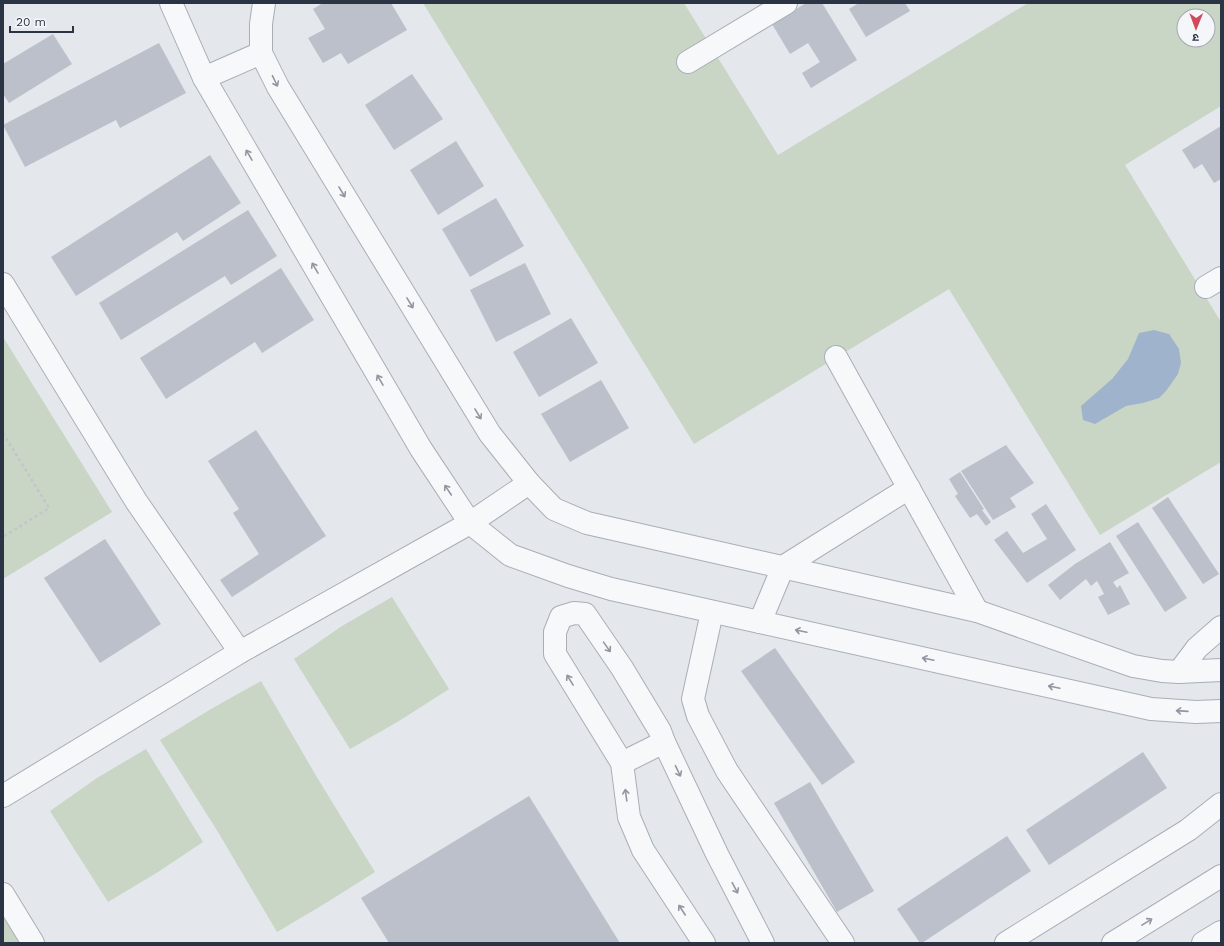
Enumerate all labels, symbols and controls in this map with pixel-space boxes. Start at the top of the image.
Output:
scale bar [10,8,73,34]
north arrow [1176,8,1216,48]
text: 20 m [16,15,46,29]
text: उ [1192,31,1199,44]
one-way arrow [272,74,279,86]
one-way arrow [244,149,252,161]
one-way arrow [338,186,346,197]
one-way arrow [310,262,318,274]
one-way arrow [406,297,414,308]
one-way arrow [376,374,384,386]
one-way arrow [474,408,482,420]
one-way arrow [444,485,452,496]
one-way arrow [794,627,807,635]
one-way arrow [603,641,611,652]
one-way arrow [921,655,934,663]
one-way arrow [566,675,574,686]
one-way arrow [1048,683,1061,691]
one-way arrow [1176,708,1189,715]
one-way arrow [675,765,682,777]
one-way arrow [622,789,630,802]
one-way arrow [731,882,739,894]
one-way arrow [678,904,686,916]
one-way arrow [1141,918,1152,927]

